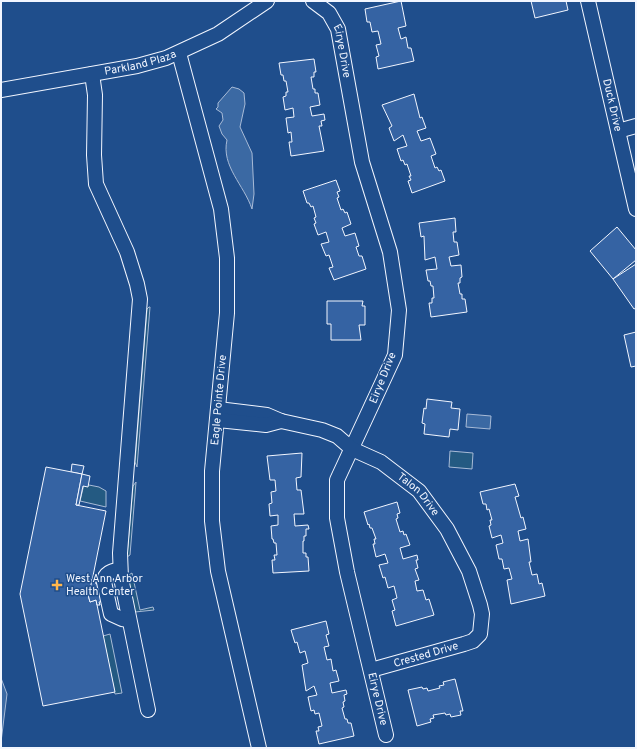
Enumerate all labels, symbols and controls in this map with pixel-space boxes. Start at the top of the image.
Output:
street label: Eirye Drive [330,22,354,79]
street label: Parkland Plaza [103,47,179,79]
street label: Duck Drive [599,78,625,133]
street label: Eirye Drive [366,350,400,406]
street label: Eagle Pointe Drive [208,354,230,446]
street label: Talon Drive [394,470,442,519]
place label: West Ann Arbor Health Center [66,572,143,599]
marker: West Ann Arbor Health Center [51,579,63,591]
street label: Crested Drive [392,639,460,671]
street label: Eirye Drive [364,671,391,727]

